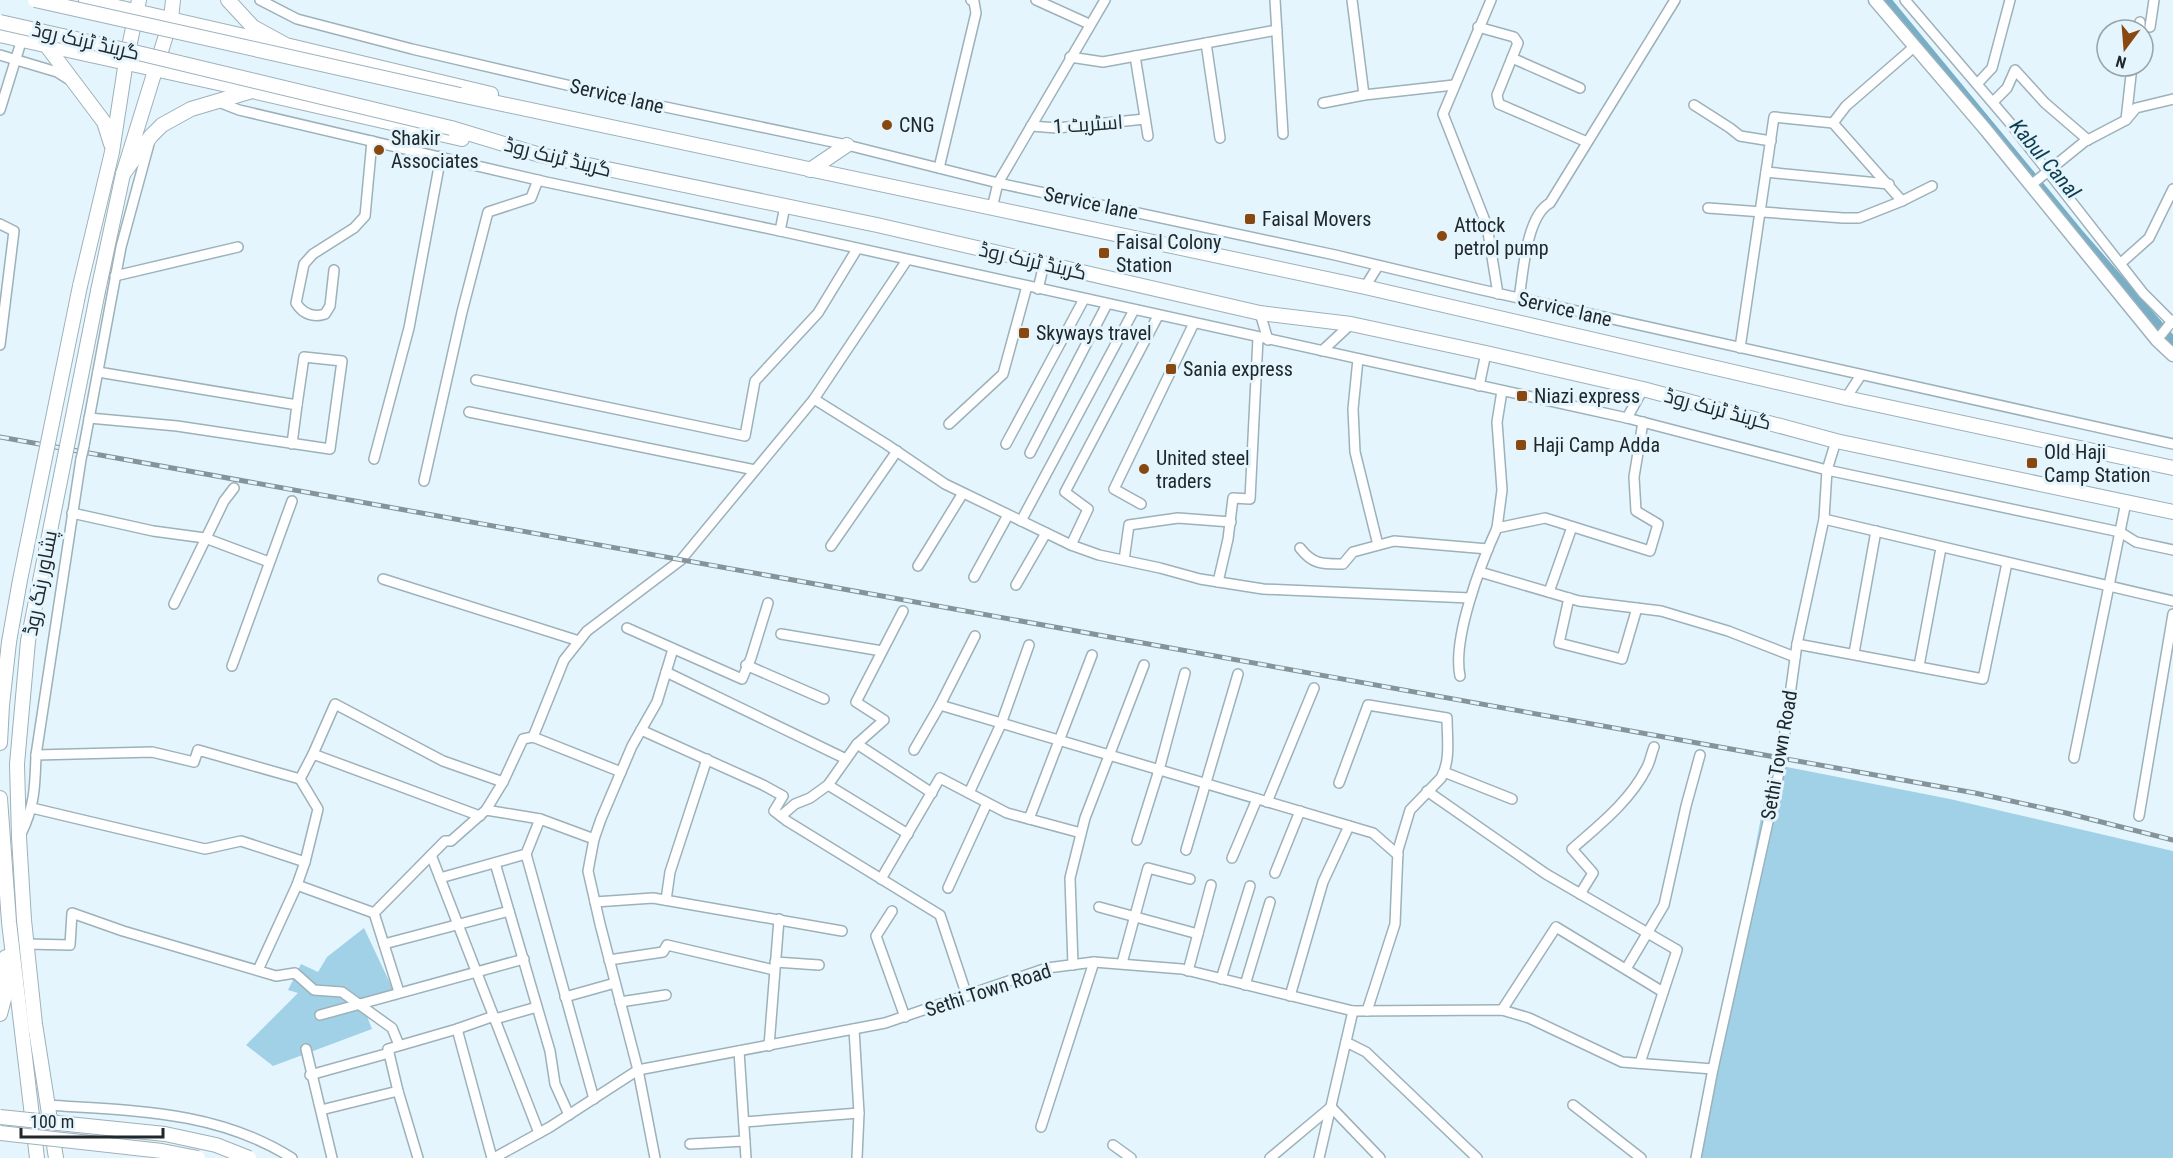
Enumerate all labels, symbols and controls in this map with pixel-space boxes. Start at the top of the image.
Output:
street label: گرینڈ ٹرنک روڈ [30,17,142,65]
north arrow [2095,18,2155,78]
text: N [2114,51,2128,72]
street label: Service lane [568,74,666,118]
street label: اسٹریٹ 1 [1052,110,1124,138]
place label: CNG [899,113,935,137]
water label: Kabul Canal [2005,115,2085,204]
marker: CNG [880,118,894,132]
place label: Shakir Associates [391,126,479,173]
street label: گرینڈ ٹرنک روڈ [502,132,614,182]
marker: Shakir Associates [372,143,386,157]
street label: Service lane [1042,181,1140,225]
place label: Faisal Movers [1262,207,1371,231]
marker: Faisal Movers [1243,212,1257,226]
place label: Attock petrol pump [1454,213,1549,260]
marker: Attock petrol pump [1435,229,1449,243]
place label: Faisal Colony Station [1116,230,1221,277]
street label: گرینڈ ٹرنک روڈ [977,237,1089,285]
marker: Faisal Colony Station [1097,246,1111,260]
street label: Service lane [1516,287,1614,331]
place label: Skyways travel [1036,321,1152,345]
marker: Skyways travel [1017,326,1031,340]
place label: Sania express [1183,357,1293,381]
marker: Sania express [1164,362,1178,376]
street label: گرینڈ ٹرنک روڈ [1662,383,1774,435]
place label: Niazi express [1534,384,1640,408]
marker: Niazi express [1515,389,1529,403]
place label: Haji Camp Adda [1533,433,1660,457]
marker: Haji Camp Adda [1514,438,1528,452]
place label: Old Haji Camp Station [2044,440,2151,487]
place label: United steel traders [1156,446,1250,493]
marker: Old Haji Camp Station [2025,456,2039,470]
marker: United steel traders [1137,462,1151,476]
street label: پشاور رنگ روڈ [18,528,63,638]
street label: Sethi Town Road [1756,688,1802,822]
street label: Sethi Town Road [922,958,1054,1022]
scale bar [21,1101,164,1139]
text: 100 m [30,1111,74,1132]

